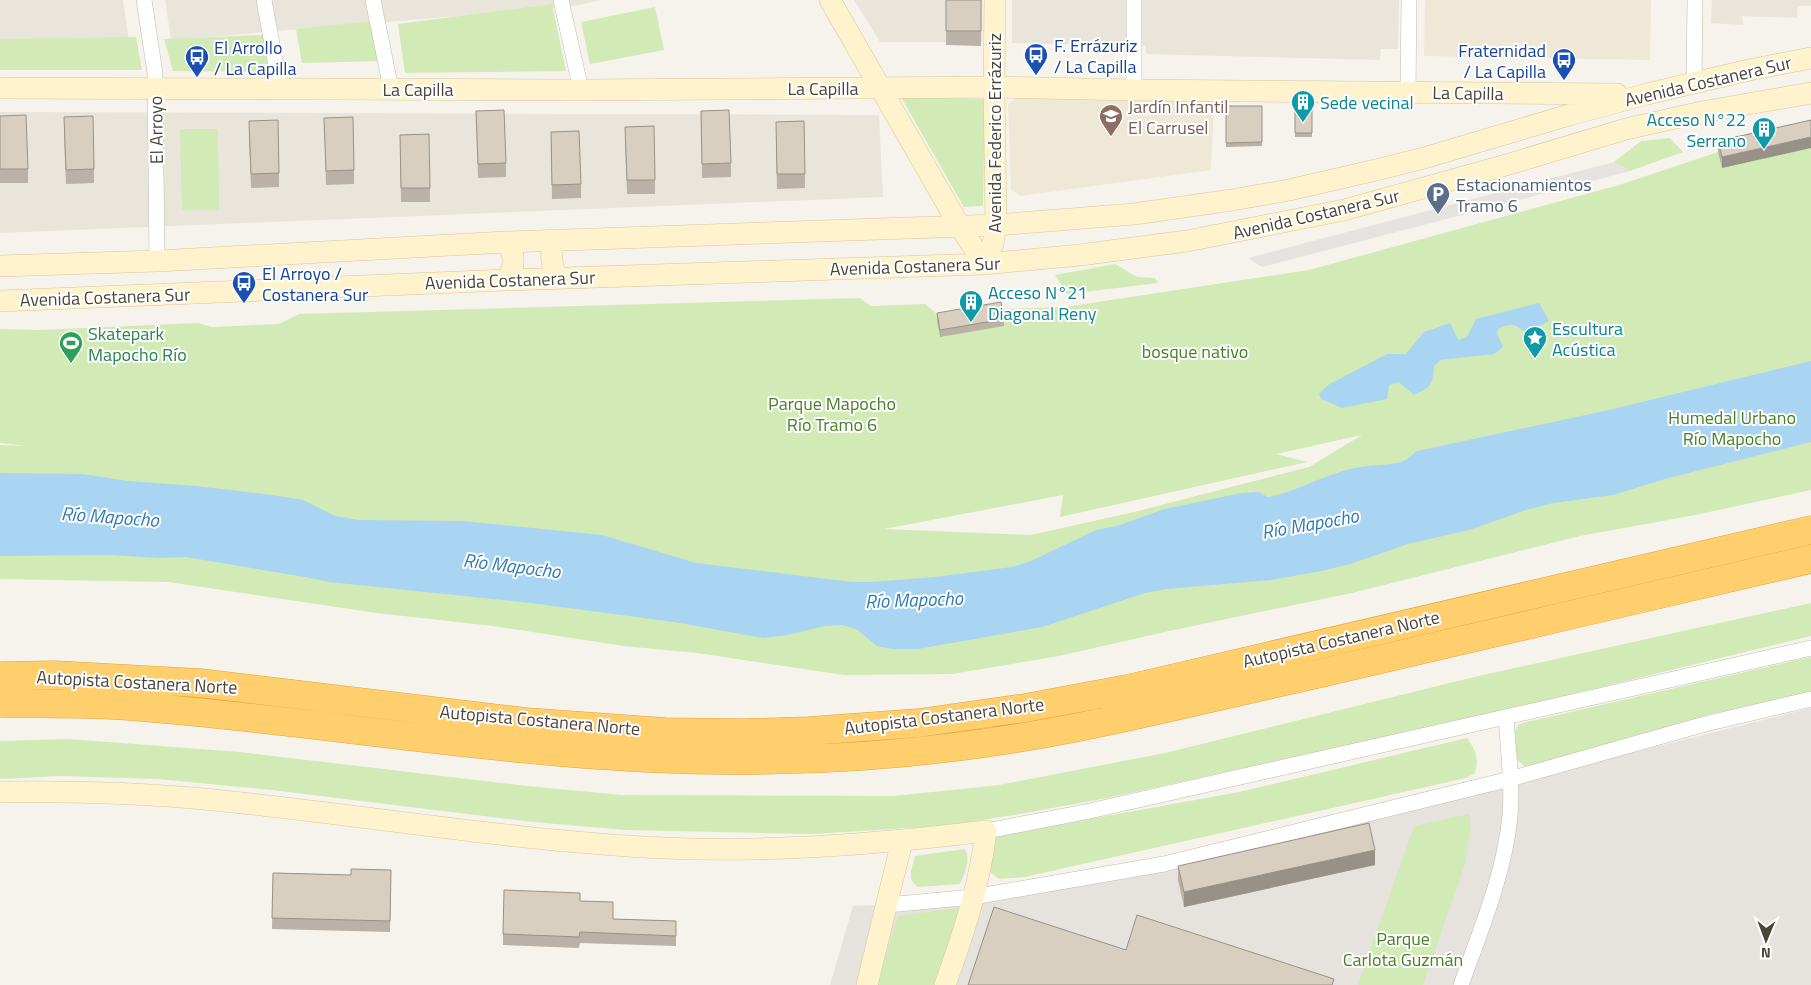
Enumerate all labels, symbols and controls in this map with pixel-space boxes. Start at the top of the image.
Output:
place label: F. Errázuriz / La Capilla [1054,32,1138,80]
street label: Avenida Federico Errázuriz [981,33,1008,233]
place label: El Arrollo / La Capilla [214,34,297,82]
place label: Fraternidad / La Capilla [1458,37,1546,85]
bus stop icon: F. Errázuriz / La Capilla [1023,42,1049,76]
bus stop icon: El Arrollo / La Capilla [184,44,210,78]
bus stop icon: Fraternidad / La Capilla [1551,47,1577,81]
street label: Avenida Costanera Sur [1622,49,1794,113]
street label: La Capilla [787,75,859,102]
street label: La Capilla [382,76,454,103]
street label: La Capilla [1432,79,1504,107]
building icon: Sede vecinal [1290,89,1316,123]
place label: Sede vecinal [1320,89,1414,116]
place label: Jardín Infantil El Carrusel [1128,93,1228,141]
street label: El Arroyo [142,96,170,164]
school or university icon: Jardín Infantil El Carrusel [1098,103,1124,137]
place label: Acceso N°22 Serrano [1647,106,1746,154]
building icon: Acceso N°22 Serrano [1751,116,1777,150]
place label: Estacionamientos Tramo 6 [1456,171,1592,219]
parking icon: Estacionamientos Tramo 6 [1425,181,1451,215]
street label: Avenida Costanera Sur [1230,182,1402,246]
street label: Avenida Costanera Sur [829,250,1001,282]
place label: El Arroyo / Costanera Sur [262,260,368,308]
street label: Avenida Costanera Sur [424,264,596,296]
bus stop icon: El Arroyo / Costanera Sur [231,270,257,304]
place label: Acceso N°21 Diagonal Reny [988,279,1097,327]
street label: Avenida Costanera Sur [19,281,191,313]
building icon: Acceso N°21 Diagonal Reny [958,289,984,323]
place label: Escultura Acústica [1552,315,1623,363]
place label: Skatepark Mapocho Río [88,320,187,368]
place icon: Escultura Acústica [1522,325,1548,359]
sports icon: Skatepark Mapocho Río [58,330,84,364]
park label: bosque nativo [1142,338,1248,365]
park label: Parque Mapocho Río Tramo 6 [768,390,896,438]
park label: Humedal Urbano Río Mapocho [1668,404,1796,452]
water label: Río Mapocho [60,498,160,534]
water label: Río Mapocho [1259,500,1361,546]
water label: Río Mapocho [462,545,563,585]
water label: Río Mapocho [865,583,964,615]
street label: Autopista Costanera Norte [1240,603,1442,675]
street label: Autopista Costanera Norte [36,663,238,701]
street label: Autopista Costanera Norte [843,690,1045,742]
street label: Autopista Costanera Norte [439,698,641,742]
north arrow [1741,915,1791,965]
park label: Parque Carlota Guzmán [1343,925,1463,973]
text: N [1761,943,1771,964]

